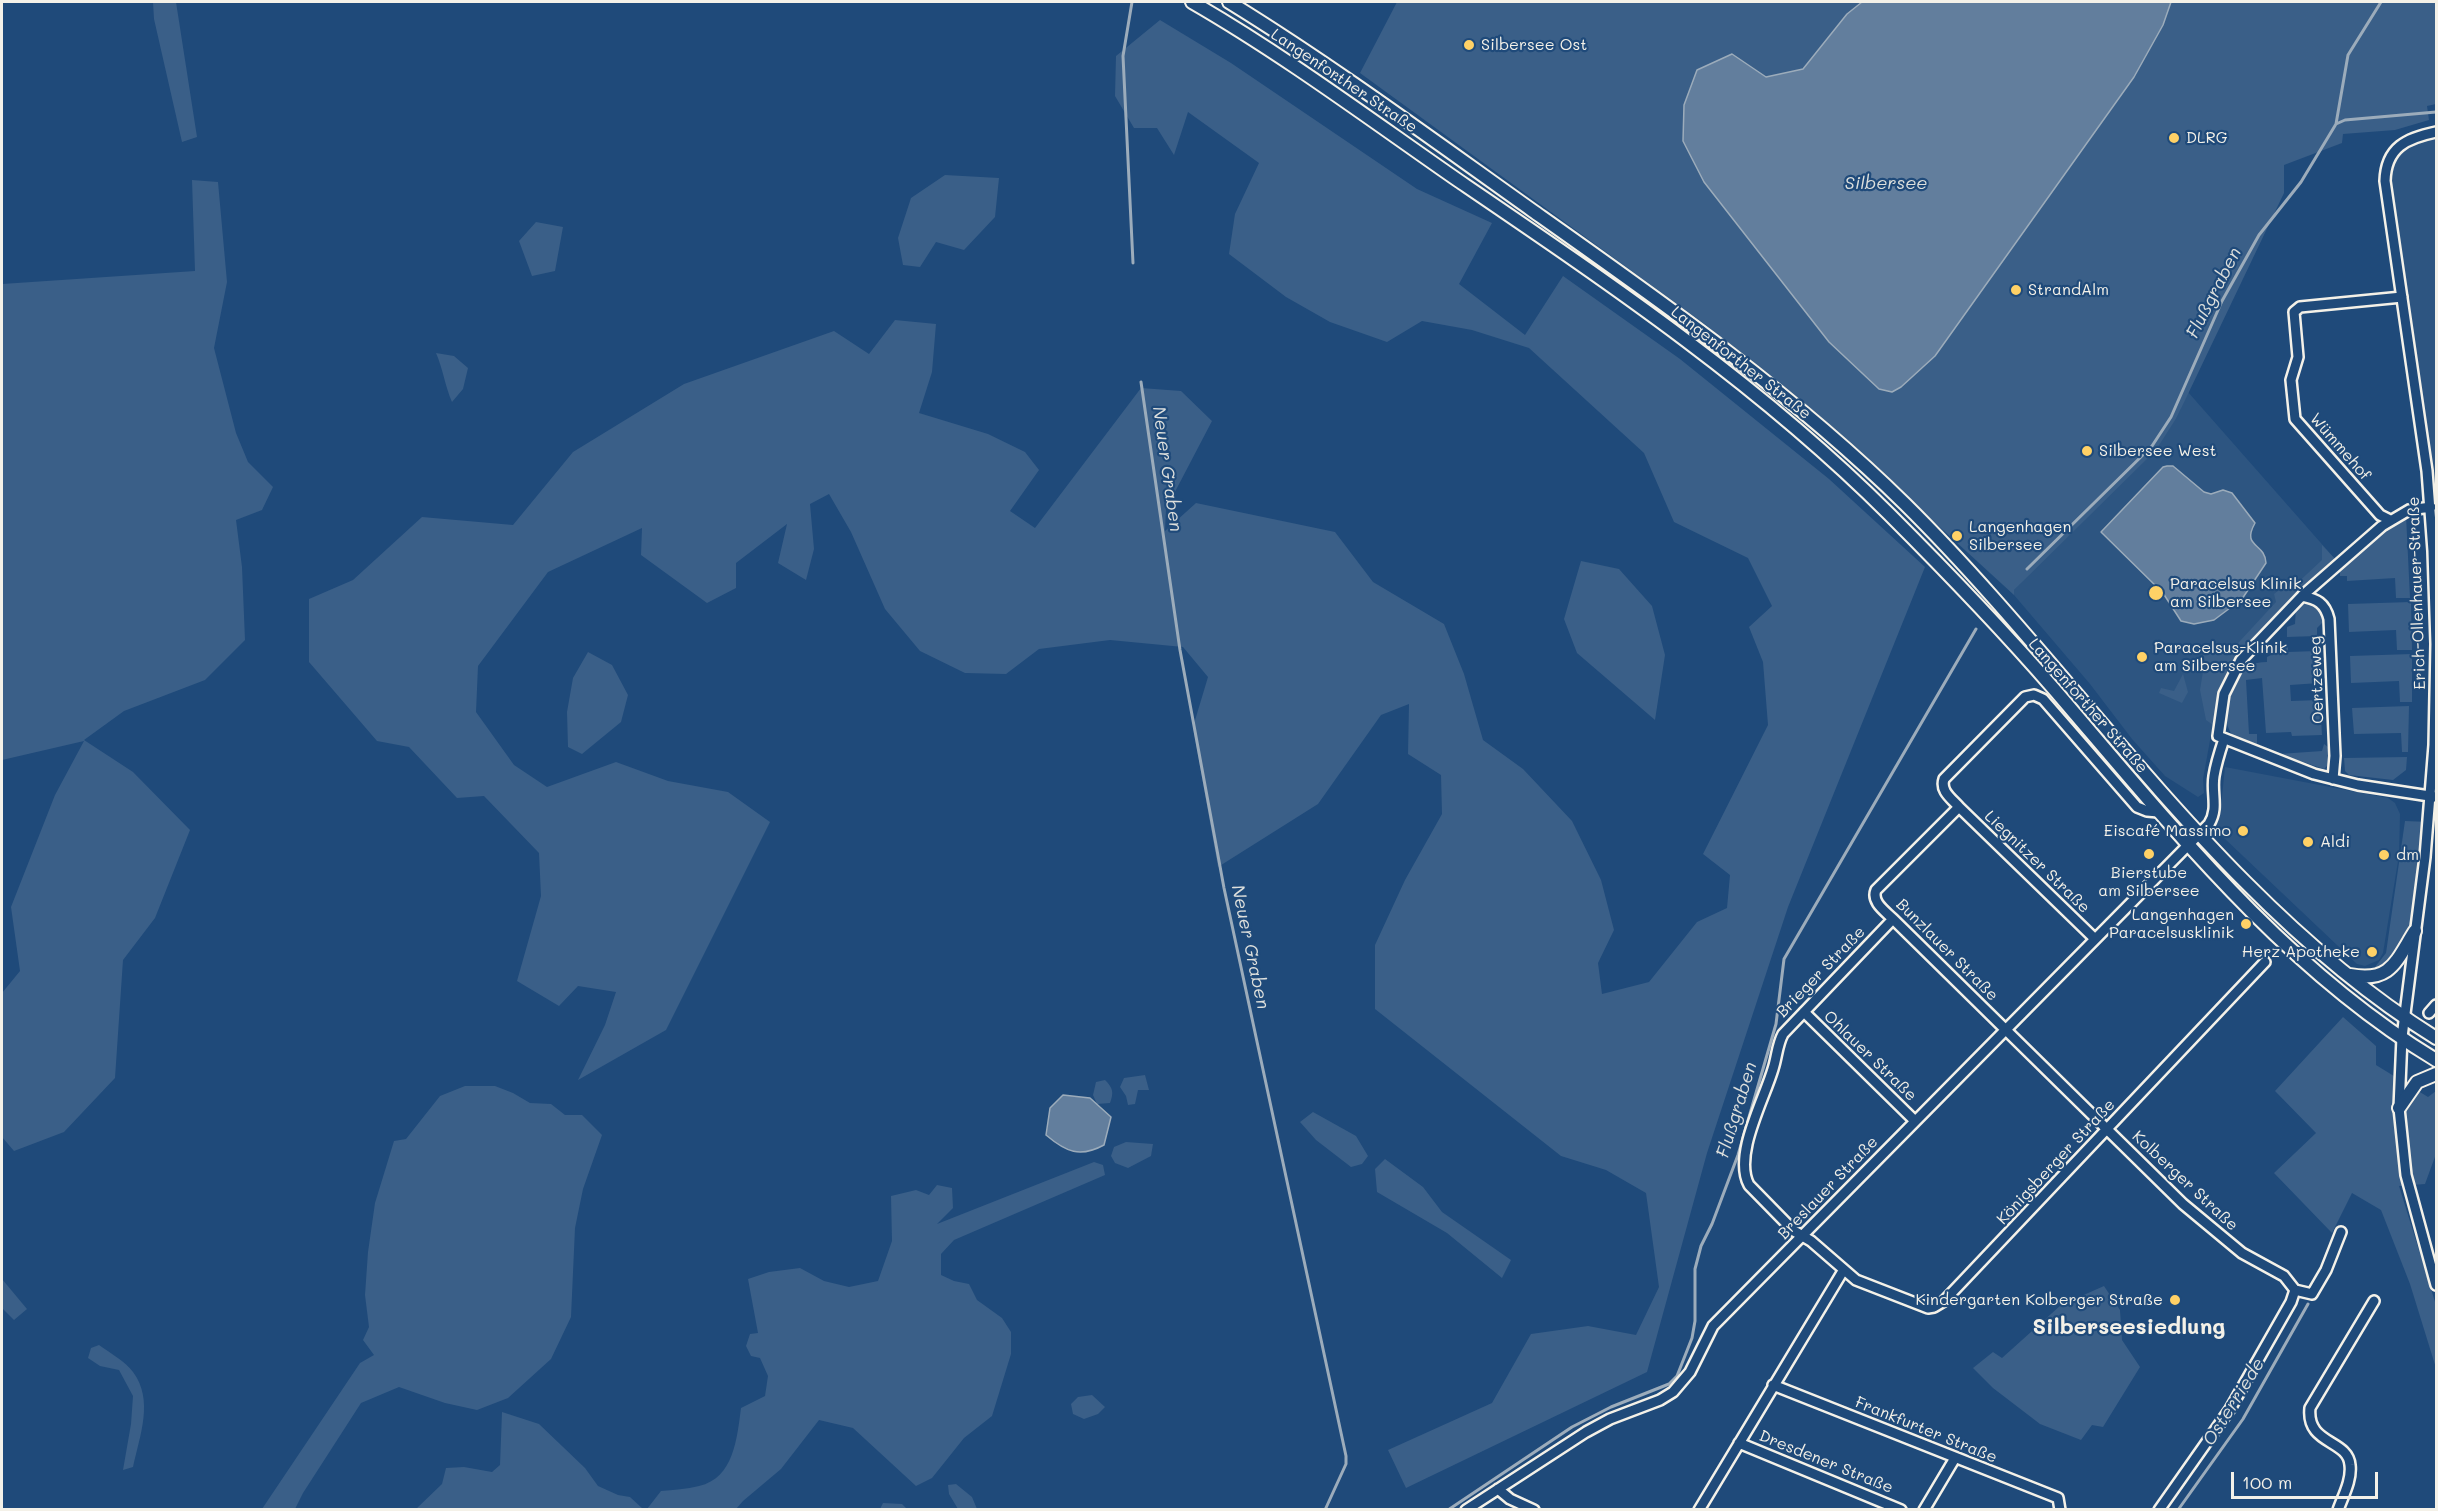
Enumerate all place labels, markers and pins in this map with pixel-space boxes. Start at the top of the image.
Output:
place label: Silbersee Ost [1481,35,1587,55]
marker: Silbersee Ost [1462,38,1476,52]
place label: DLRG [2186,128,2228,148]
marker: DLRG [2167,131,2181,145]
place label: StrandAlm [2028,280,2109,300]
marker: StrandAlm [2009,283,2023,297]
place label: Silbersee West [2099,441,2217,461]
marker: Silbersee West [2080,444,2094,458]
place label: Langenhagen Silbersee [1969,517,2071,555]
marker: Langenhagen Silbersee [1950,529,1964,543]
place label: Paracelsus Klinik am Silbersee [2170,574,2301,612]
marker: Paracelsus Klinik am Silbersee [2147,584,2165,602]
place label: Paracelsus-Klinik am Silbersee [2154,638,2287,676]
marker: Paracelsus-Klinik am Silbersee [2135,650,2149,664]
place label: Eiscafé Massimo [2104,821,2231,841]
marker: Eiscafé Massimo [2236,824,2250,838]
place label: Aldi [2320,832,2350,852]
marker: Aldi [2301,835,2315,849]
place label: dm [2396,845,2419,865]
marker: Bierstube am Silbersee [2142,847,2156,861]
marker: dm [2377,848,2391,862]
place label: Bierstube am Silbersee [2098,863,2200,901]
place label: Langenhagen Paracelsusklinik [2109,905,2234,943]
marker: Langenhagen Paracelsusklinik [2239,917,2253,931]
place label: Herz Apotheke [2242,942,2360,962]
marker: Herz Apotheke [2365,945,2379,959]
place label: Kindergarten Kolberger Straße [1915,1290,2163,1310]
marker: Kindergarten Kolberger Straße [2168,1293,2182,1307]

